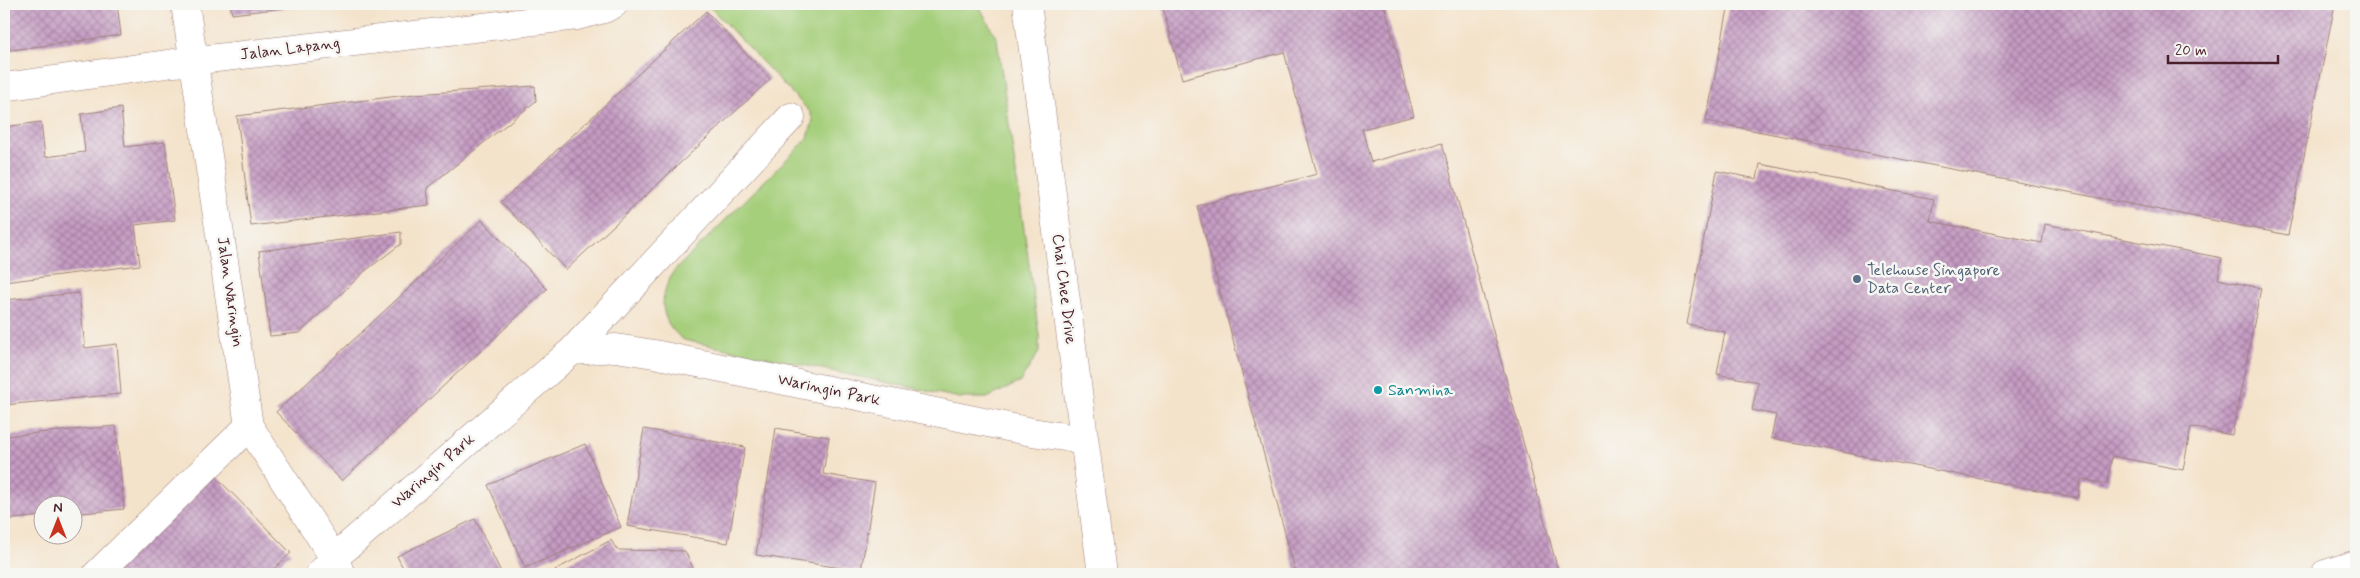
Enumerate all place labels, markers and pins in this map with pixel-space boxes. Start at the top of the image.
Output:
place label: Telehouse Singapore Data Center [1867,260,2001,299]
marker: Telehouse Singapore Data Center [1851,273,1863,285]
place label: Sanmina [1388,380,1453,401]
marker: Sanmina [1372,384,1384,396]

